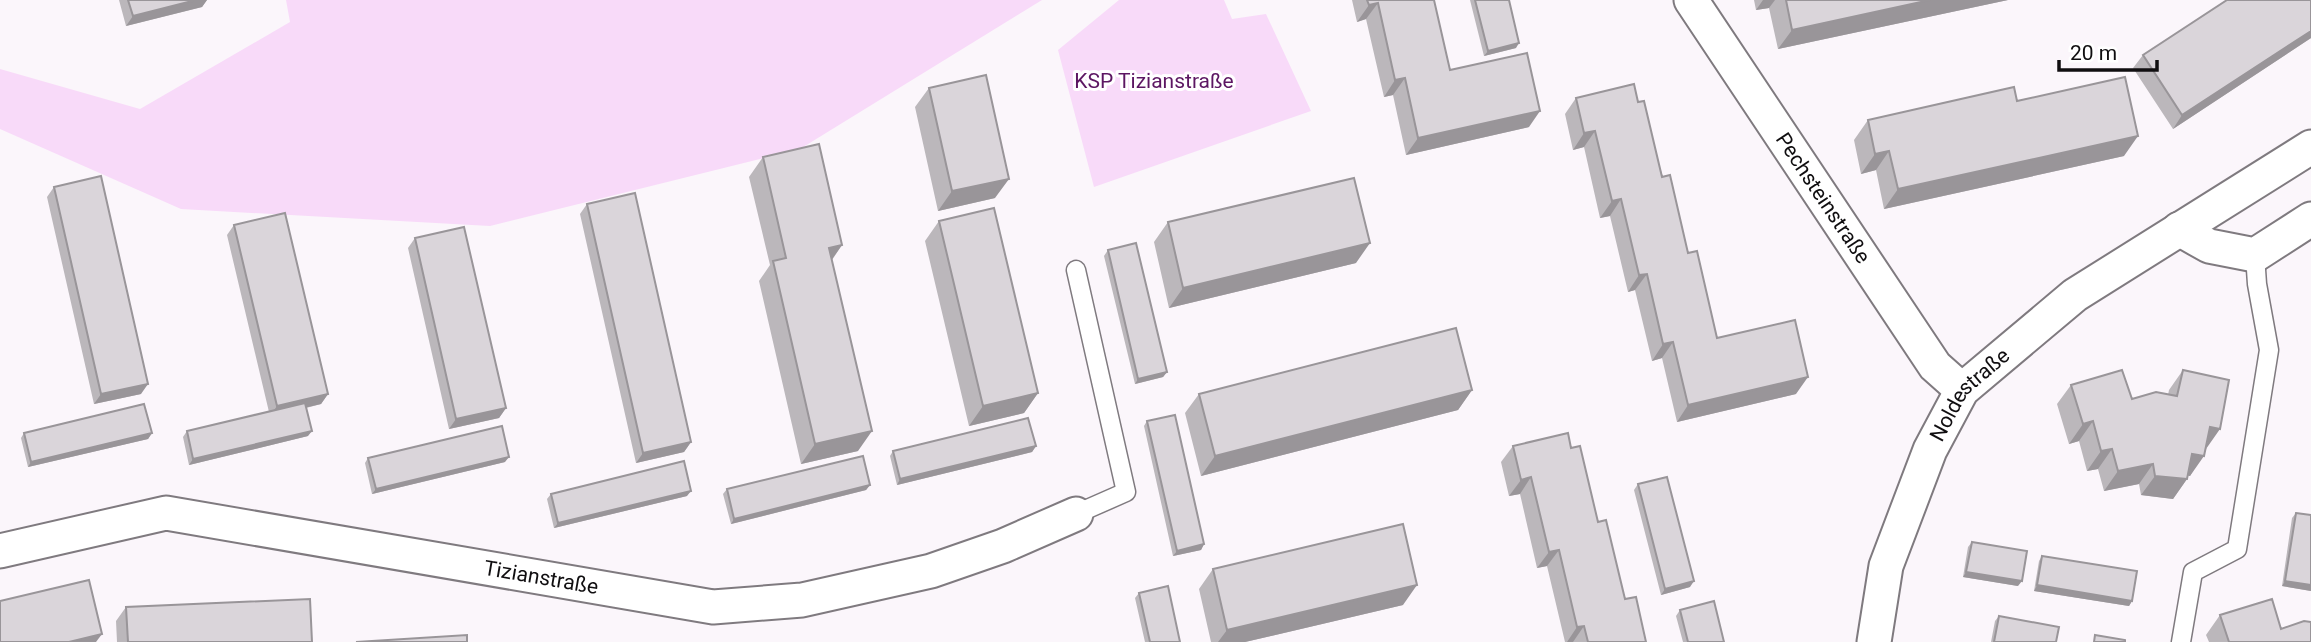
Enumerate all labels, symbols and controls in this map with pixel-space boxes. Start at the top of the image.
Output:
scale bar [2059,28,2157,72]
text: 20 m [2070,41,2117,65]
park label: KSP Tizianstraße [1074,69,1234,93]
street label: Pechsteinstraße [1771,128,1875,268]
street label: Noldestraße [1925,343,2014,445]
street label: Tizianstraße [482,556,600,599]

